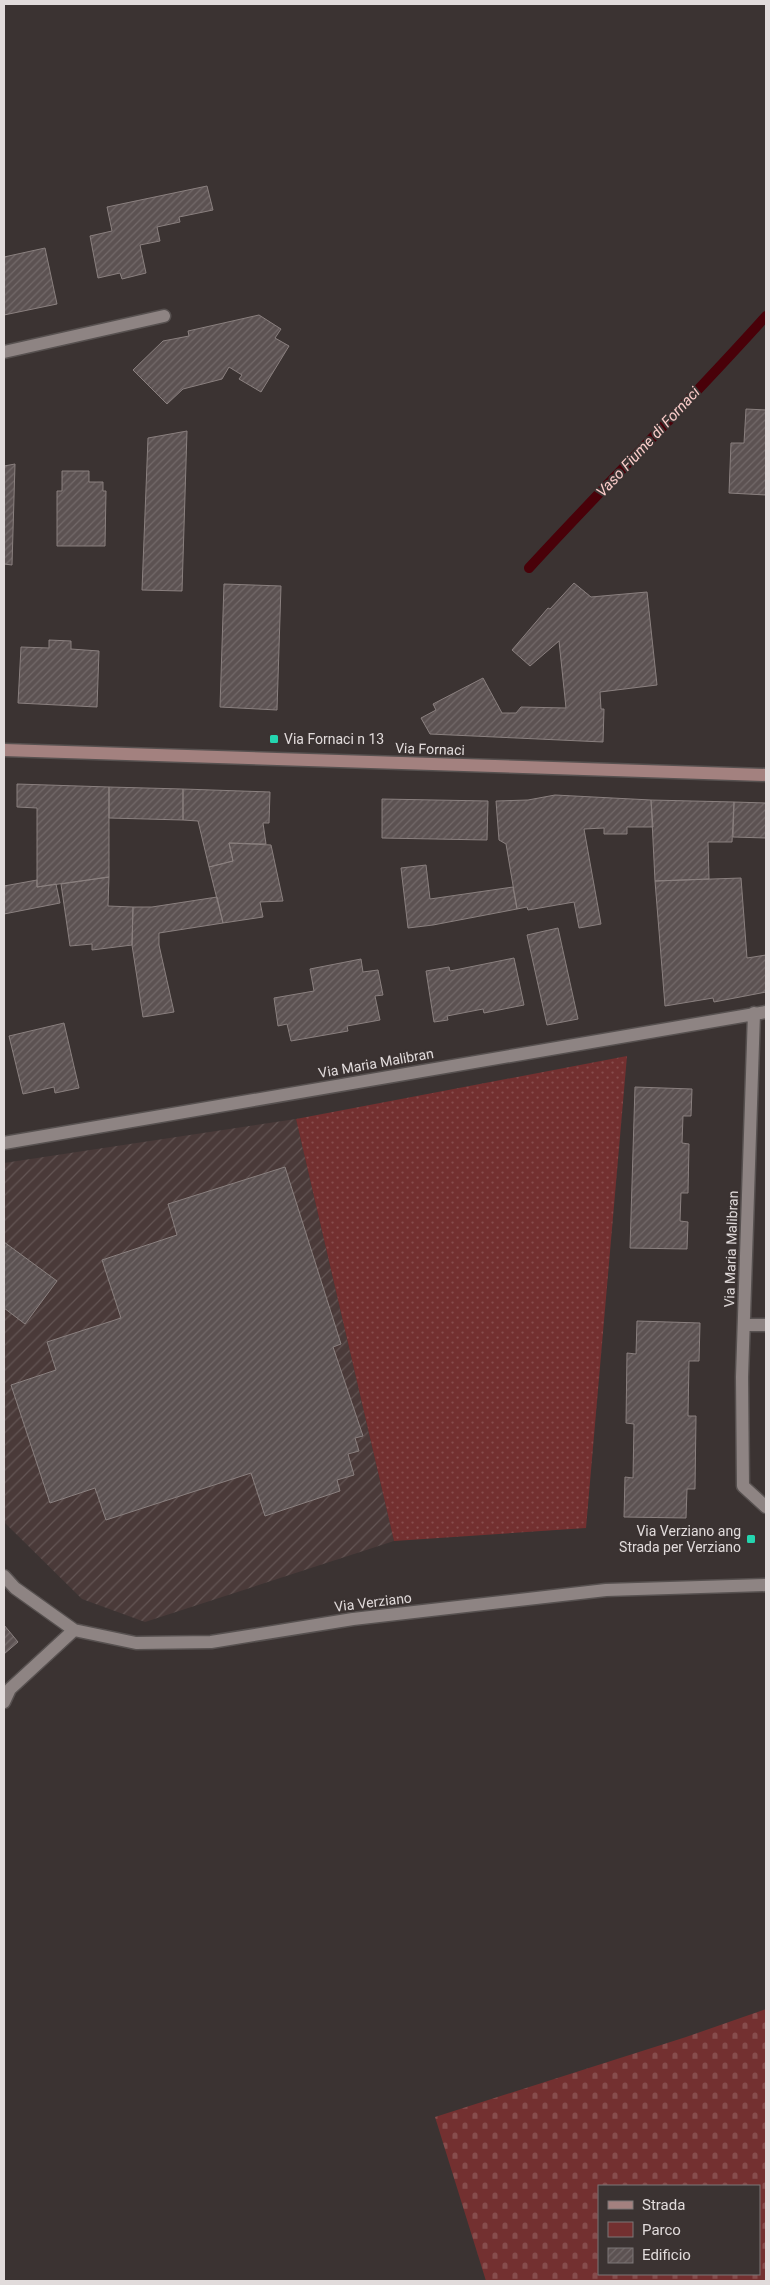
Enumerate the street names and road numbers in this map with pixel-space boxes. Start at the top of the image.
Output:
street label: Via Fornaci [395,740,465,758]
street label: Via Maria Malibran [317,1045,435,1081]
street label: Via Maria Malibran [721,1190,741,1308]
street label: Via Verziano [333,1589,413,1615]

